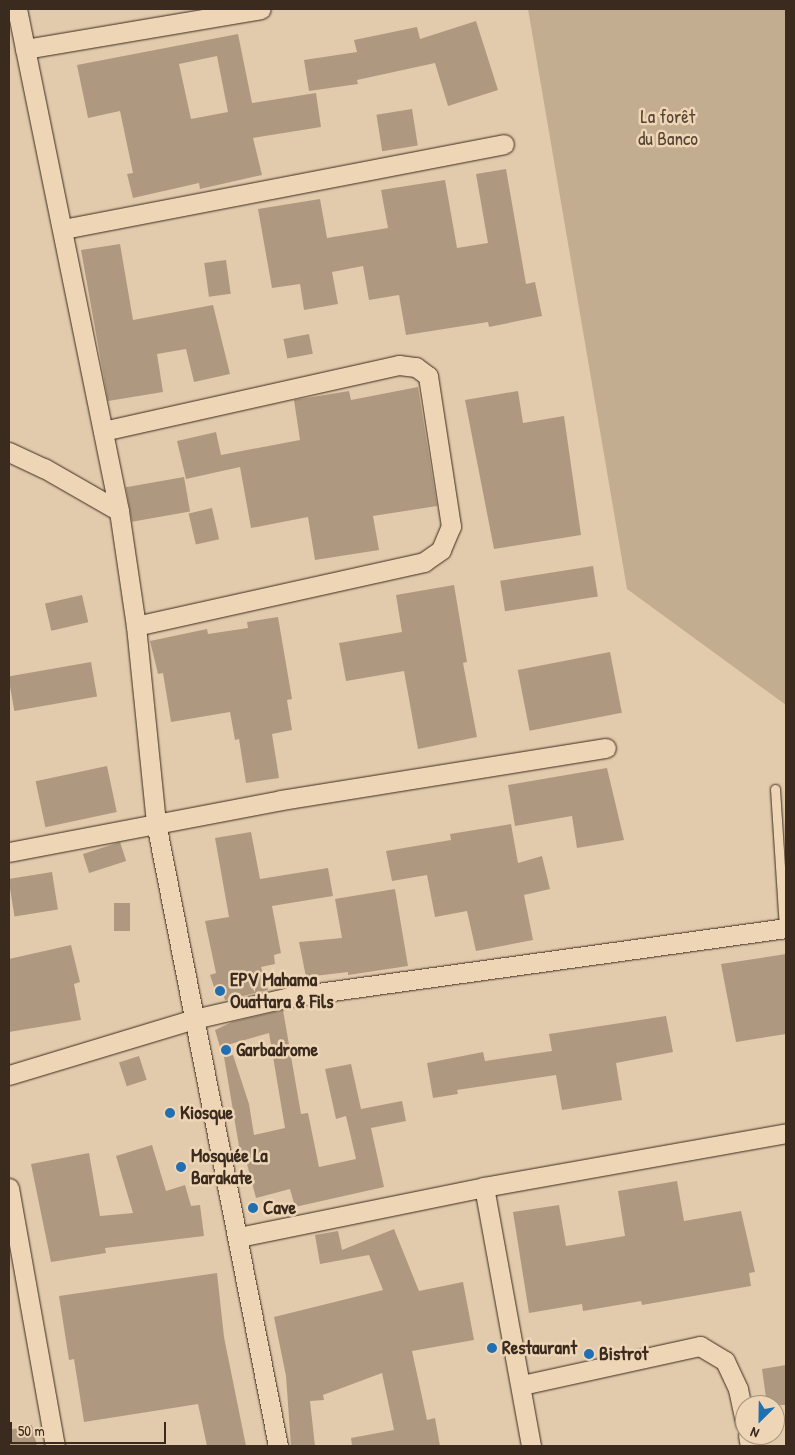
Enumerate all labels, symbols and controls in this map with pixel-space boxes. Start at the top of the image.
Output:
park label: La forêt du Banco [638,106,698,150]
place label: EPV Mahama Ouattara & Fils [230,969,333,1013]
marker: EPV Mahama Ouattara & Fils [214,985,226,997]
place label: Garbadrome [236,1039,318,1061]
marker: Garbadrome [220,1044,232,1056]
place label: Kiosque [180,1102,233,1124]
marker: Kiosque [164,1107,176,1119]
place label: Mosquée La Barakate [191,1145,268,1189]
marker: Mosquée La Barakate [175,1161,187,1173]
place label: Cave [263,1197,296,1219]
marker: Cave [247,1202,259,1214]
place label: Restaurant [502,1337,577,1359]
marker: Restaurant [486,1342,498,1354]
place label: Bistrot [599,1343,648,1365]
marker: Bistrot [583,1348,595,1360]
north arrow [735,1395,785,1445]
scale bar [12,1412,169,1444]
text: 50 m [18,1420,45,1441]
text: N [747,1423,761,1444]

